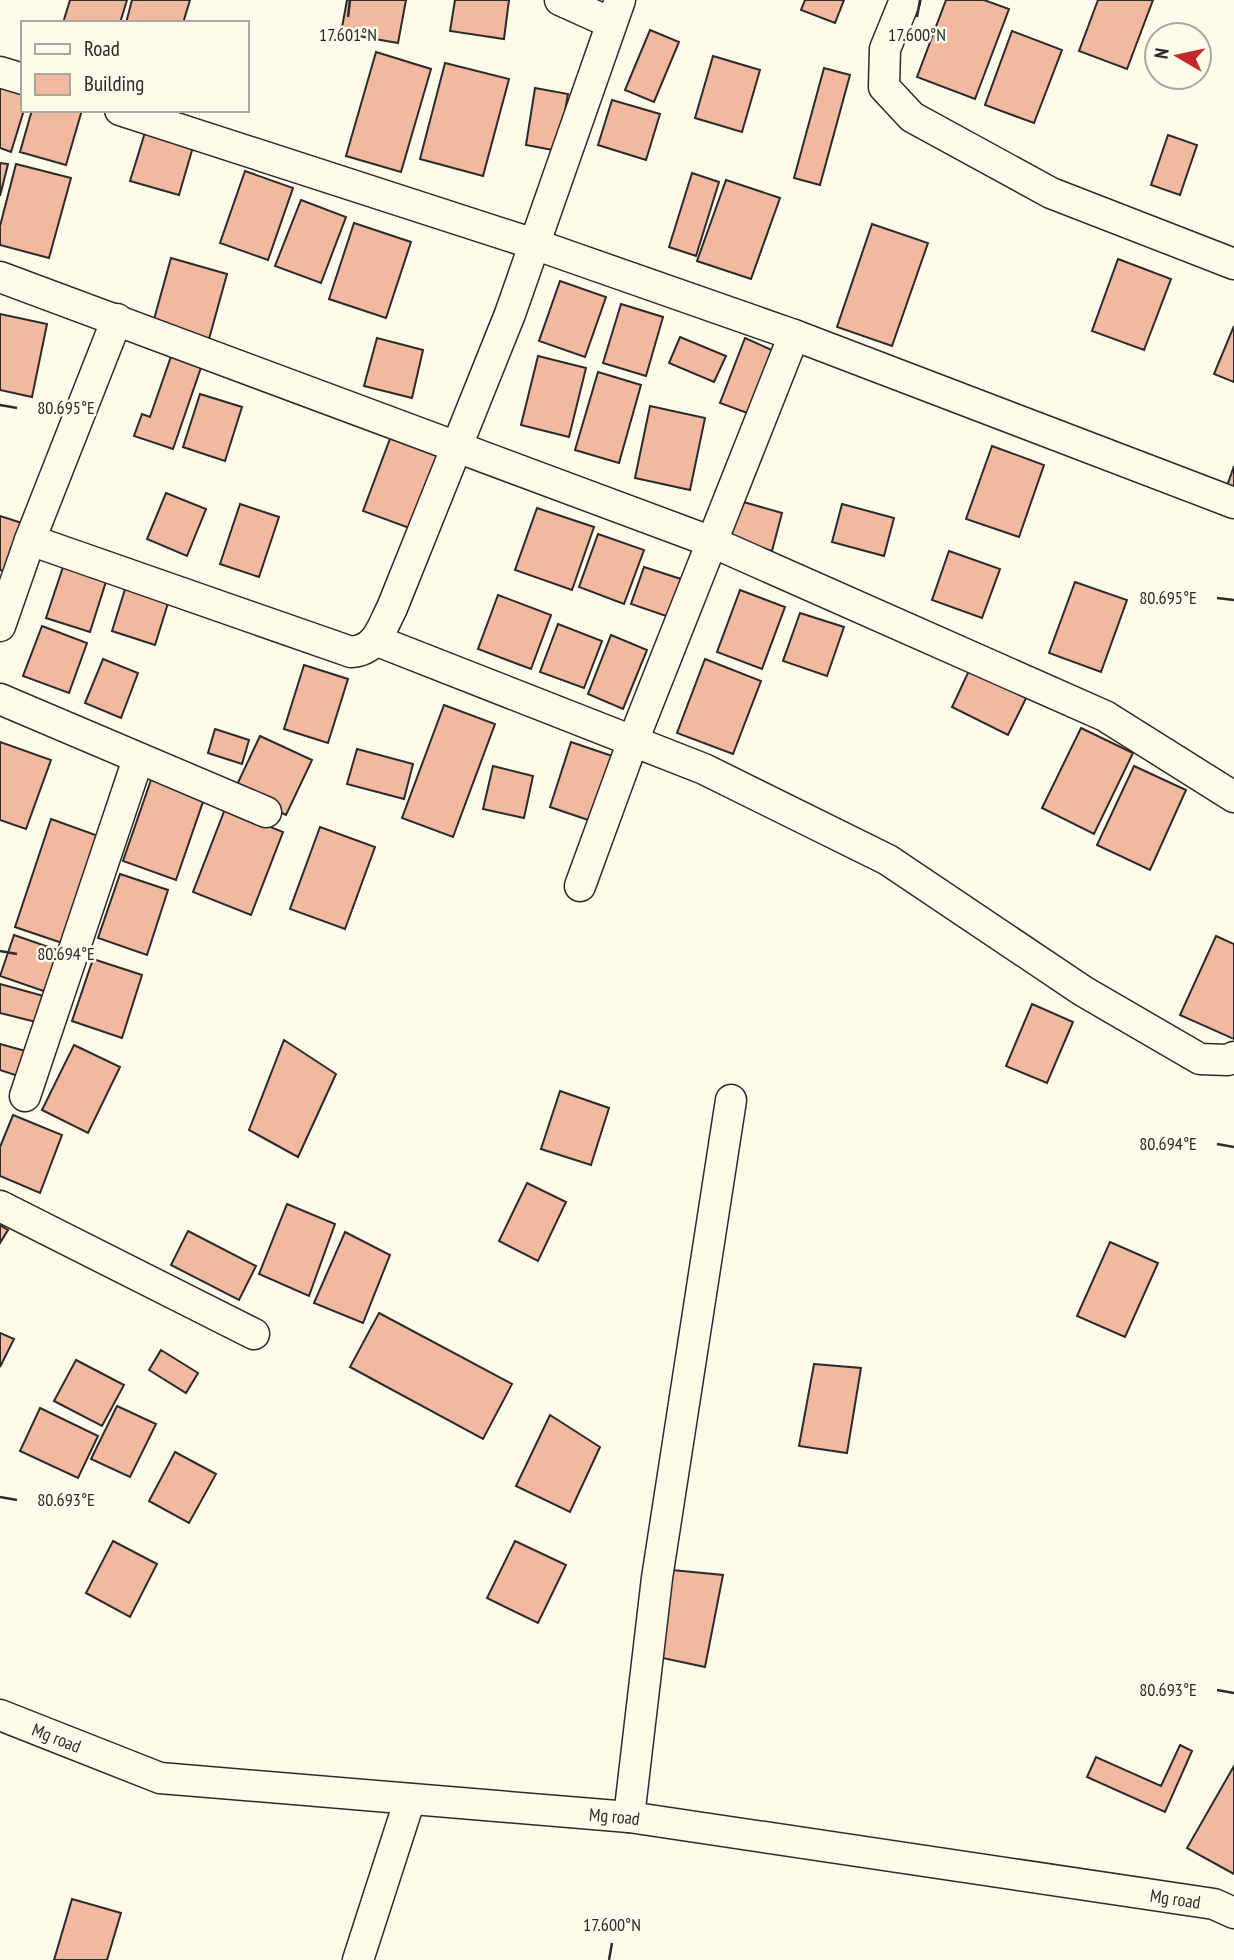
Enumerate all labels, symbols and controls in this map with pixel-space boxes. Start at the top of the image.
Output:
legend [21,21,248,112]
north arrow [1143,21,1213,91]
text: 17.601°N [319,23,377,46]
text: 17.600°N [888,23,946,46]
text: Road [84,35,120,62]
text: N [1149,46,1174,60]
text: Building [84,70,144,97]
text: 80.695°E [37,396,95,419]
text: 80.695°E [1139,586,1197,609]
text: 80.694°E [37,942,95,965]
text: 80.694°E [1139,1132,1197,1155]
text: 80.693°E [37,1488,95,1511]
text: 80.693°E [1139,1678,1197,1701]
street label: Mg road [29,1717,85,1757]
street label: Mg road [588,1802,641,1830]
street label: Mg road [1149,1883,1202,1913]
text: 17.600°N [583,1913,641,1936]

